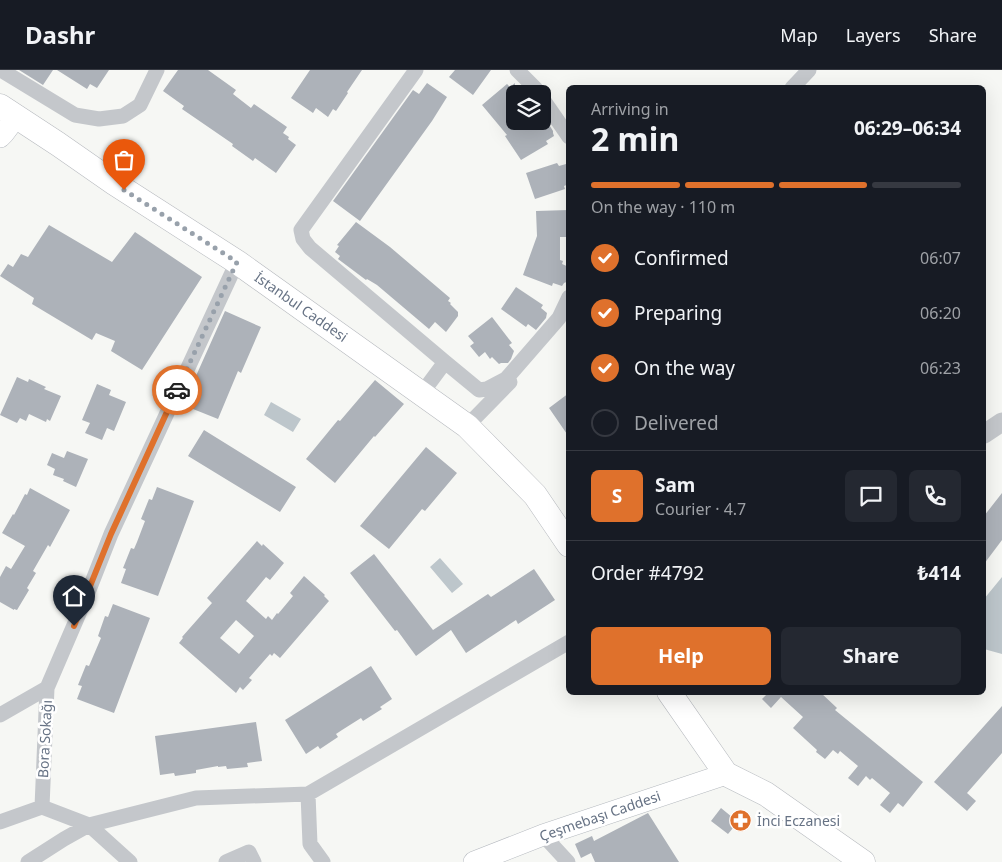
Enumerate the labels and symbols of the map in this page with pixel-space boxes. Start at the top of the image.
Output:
pin [103,139,145,190]
street label: İstanbul Caddesi [251,267,352,346]
courier [152,365,202,415]
pin [53,575,95,626]
street label: Bora Sokağı [33,699,56,779]
street label: Çeşmebaşı Caddesi [537,786,663,845]
pharmacy icon: İnci Eczanesi [729,809,753,833]
place label: İnci Eczanesi [757,811,840,830]

